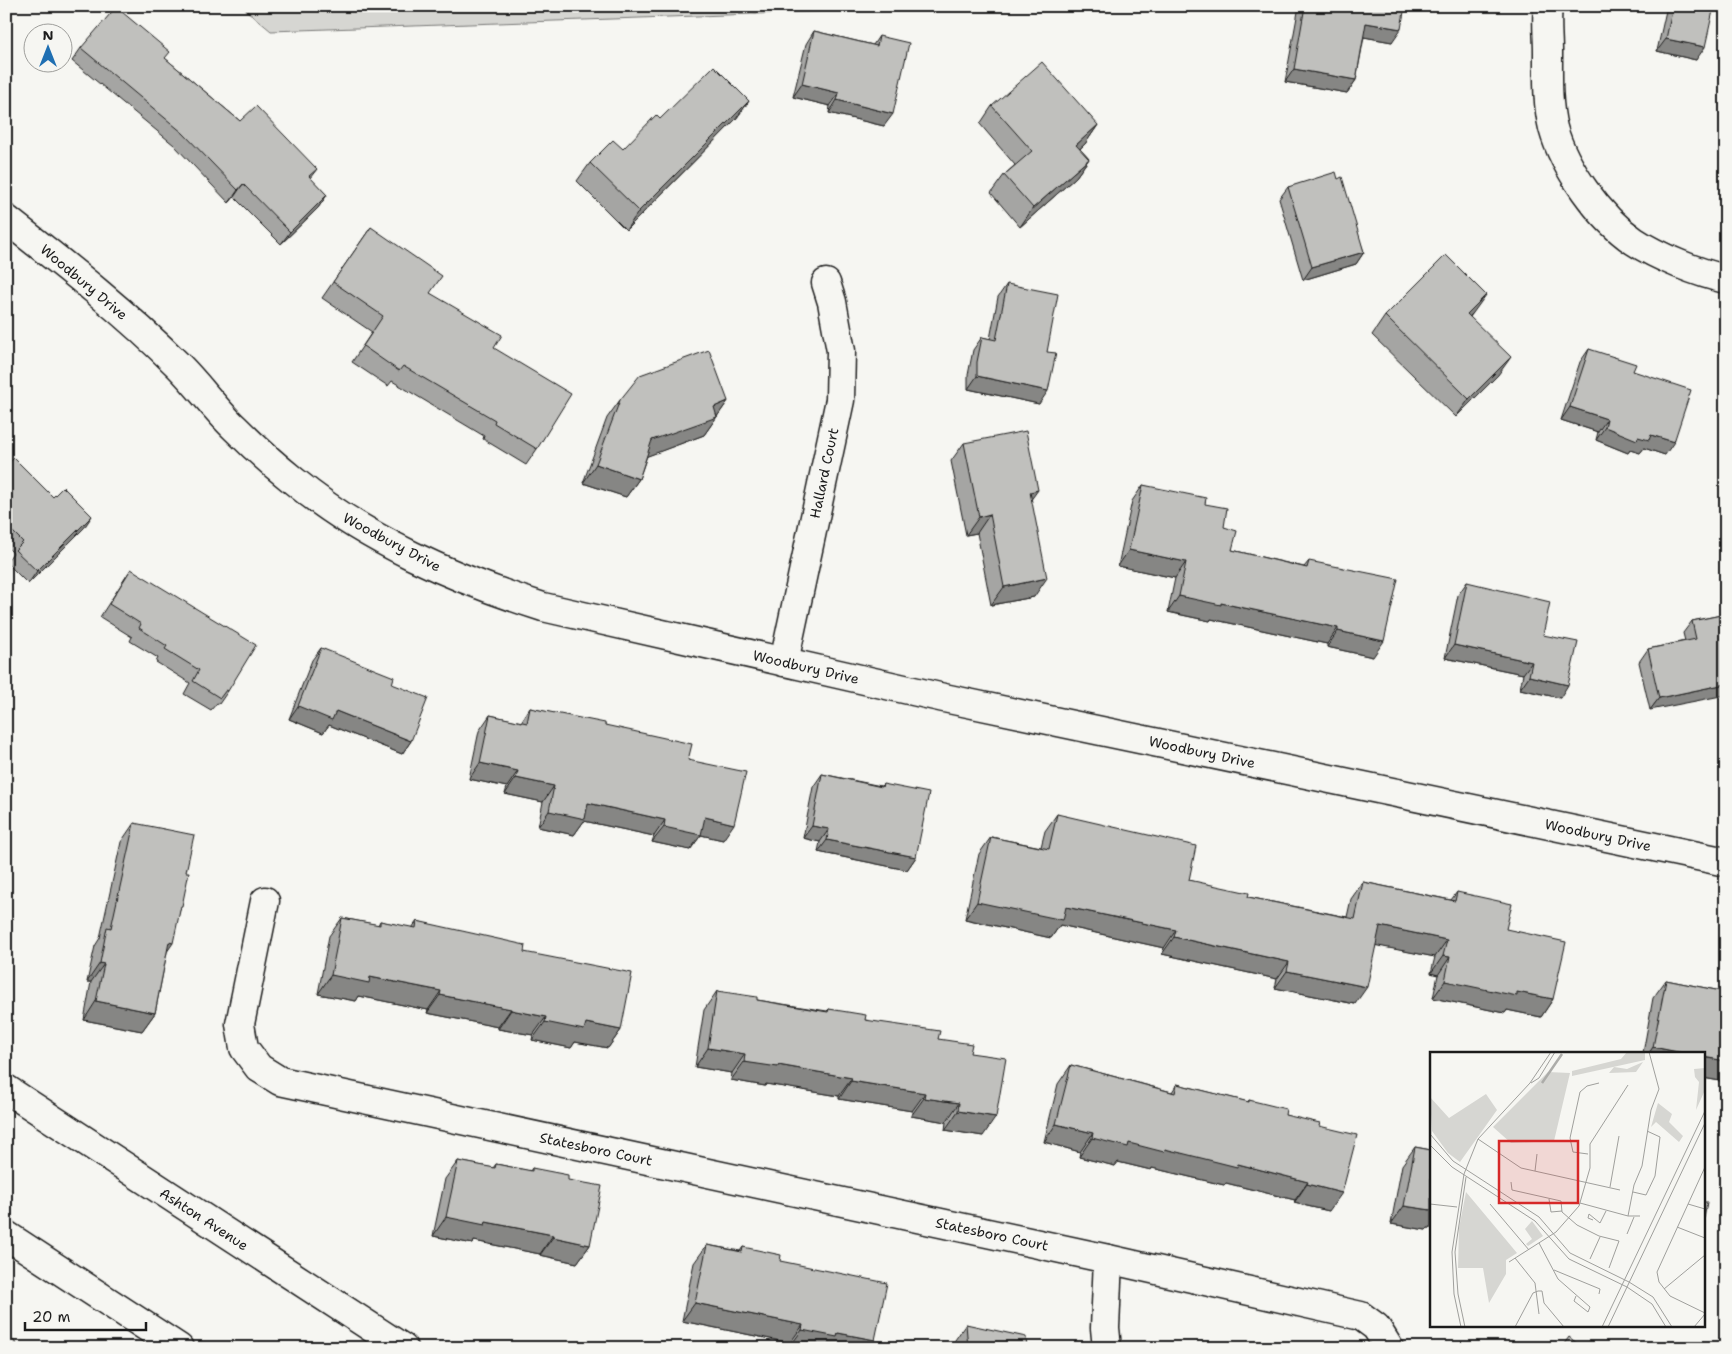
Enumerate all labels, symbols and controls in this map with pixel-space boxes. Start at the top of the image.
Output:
north arrow [22,22,72,72]
text: N [42,26,54,44]
street label: Woodbury Drive [37,240,131,324]
street label: Hallard Court [806,426,842,520]
street label: Woodbury Drive [340,509,444,575]
street label: Woodbury Drive [751,646,861,688]
street label: Woodbury Drive [1147,732,1257,772]
street label: Woodbury Drive [1543,815,1653,855]
inset map [1430,1052,1704,1326]
street label: Statesboro Court [538,1128,654,1170]
street label: Ashton Avenue [156,1184,252,1254]
street label: Statesboro Court [934,1213,1050,1255]
scale bar [25,1299,146,1331]
text: 20 m [32,1307,71,1327]

